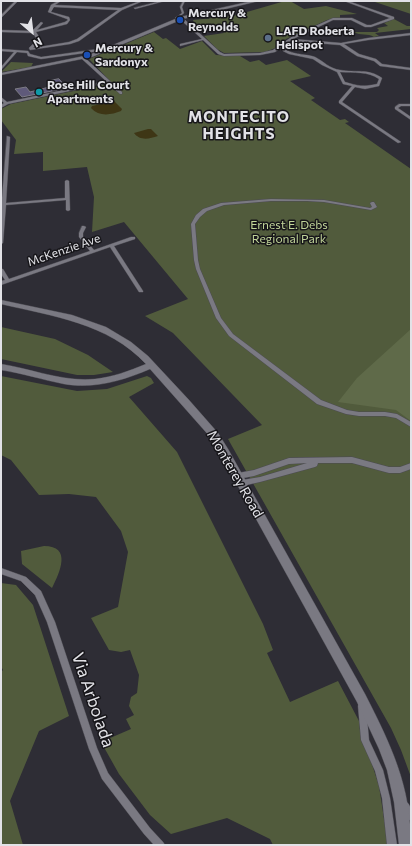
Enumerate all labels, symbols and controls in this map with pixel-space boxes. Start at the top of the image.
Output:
place label: Mercury & Reynolds [188,6,246,34]
north arrow [12,12,52,52]
marker: Mercury & Reynolds [175,15,185,25]
place label: LAFD Roberta Helispot [276,24,354,52]
marker: LAFD Roberta Helispot [263,33,273,43]
text: N [31,35,45,51]
place label: Mercury & Sardonyx [95,41,153,69]
marker: Mercury & Sardonyx [82,50,92,60]
place label: Rose Hill Court Apartments [47,78,130,106]
marker: Rose Hill Court Apartments [34,87,44,97]
district label: MONTECITO HEIGHTS [188,108,290,143]
park label: Ernest E. Debs Regional Park [250,218,328,246]
street label: McKenzie Ave [26,231,102,269]
street label: Monterey Road [203,427,267,521]
street label: Via Arbolada [67,650,119,750]

